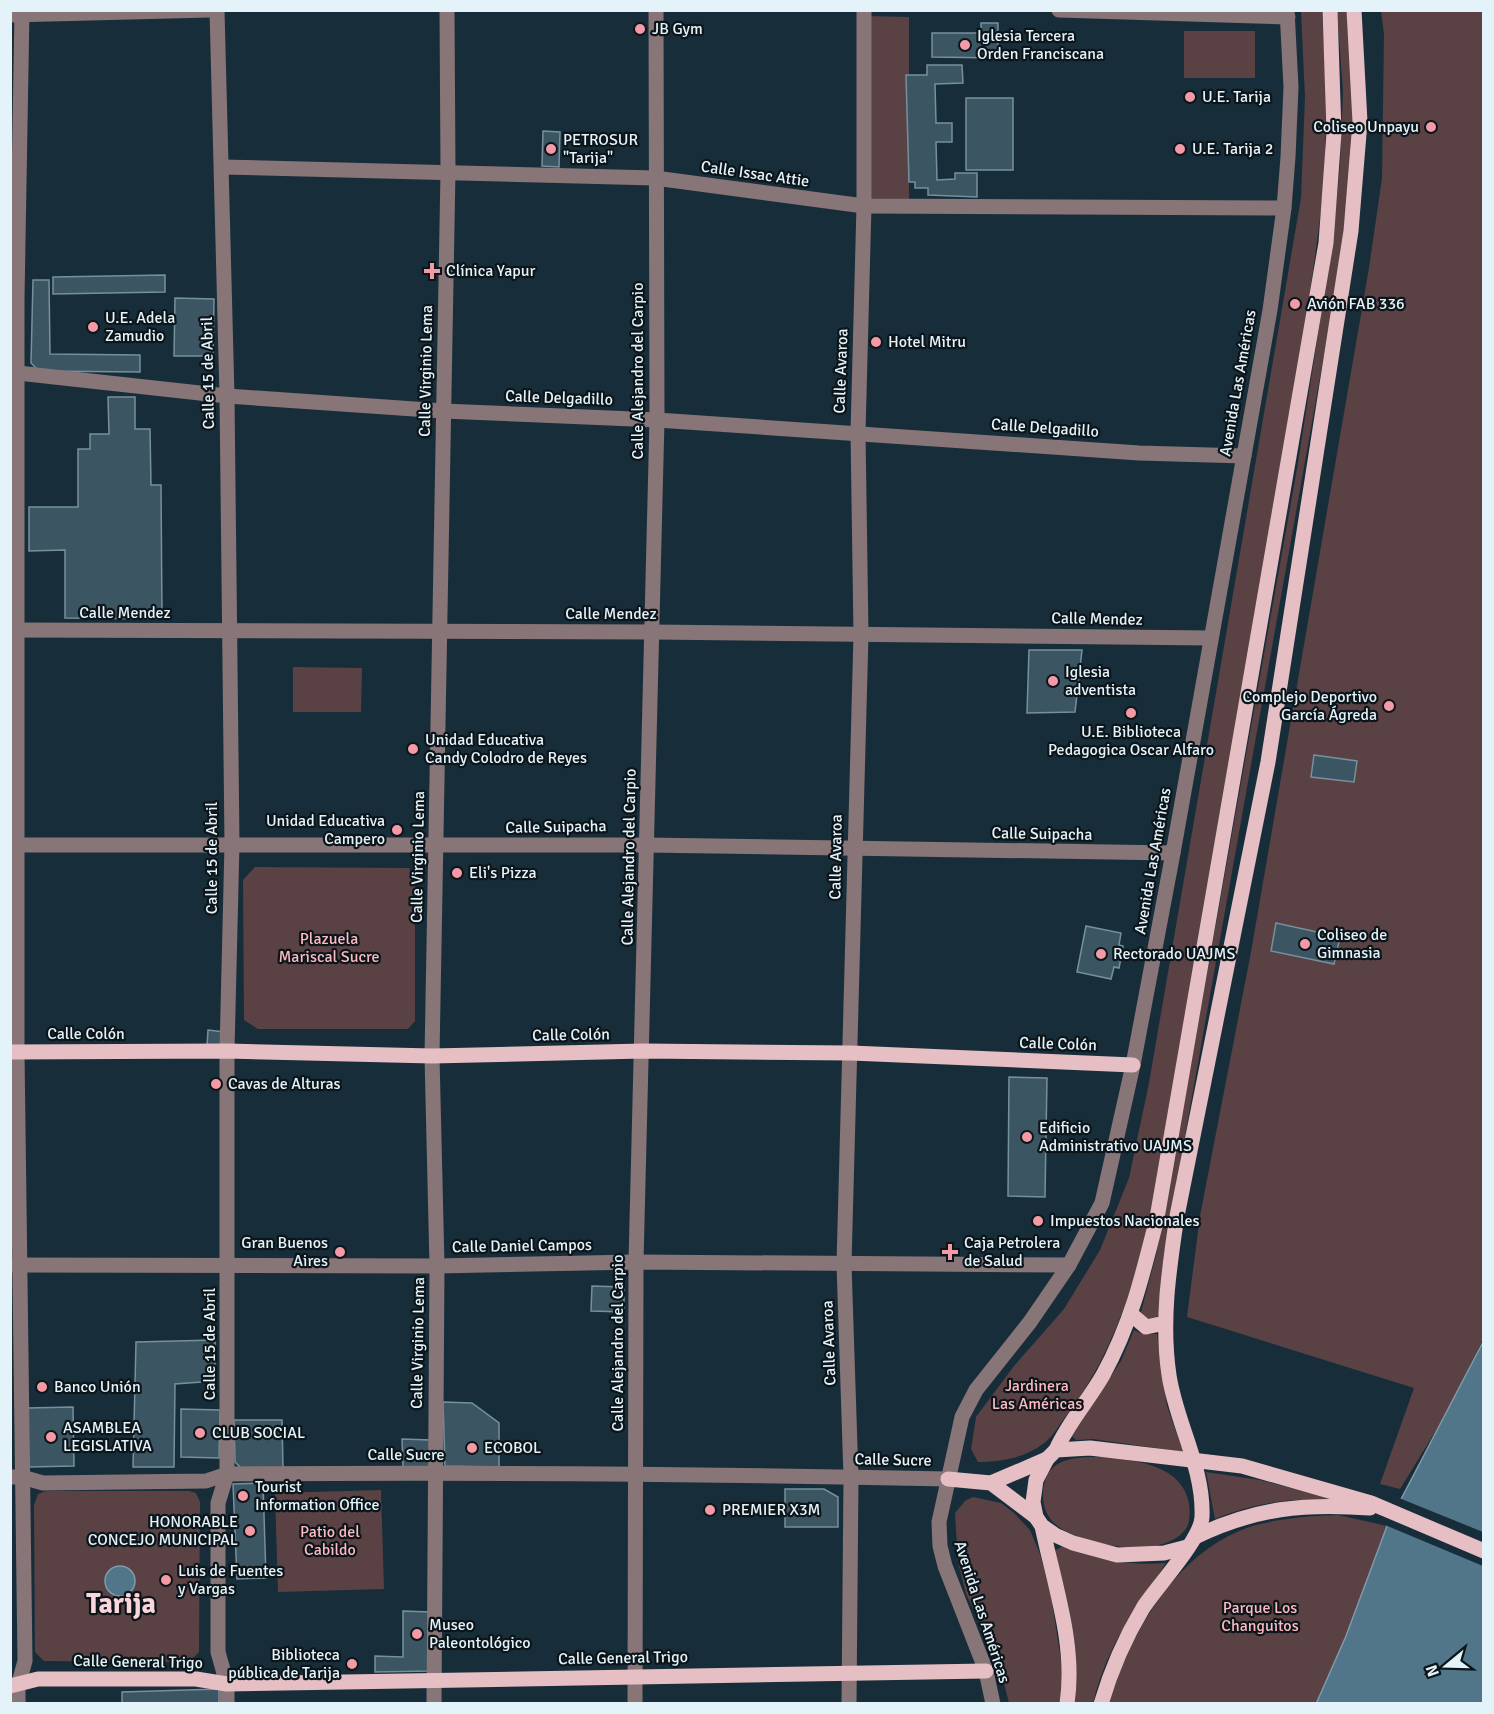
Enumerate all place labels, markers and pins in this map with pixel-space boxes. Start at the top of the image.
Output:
place label: JB Gym [652,19,703,39]
marker: JB Gym [633,22,647,36]
place label: Iglesia Tercera Orden Franciscana [977,26,1104,64]
marker: Iglesia Tercera Orden Franciscana [958,38,972,52]
place label: U.E. Tarija [1202,87,1271,107]
marker: U.E. Tarija [1183,90,1197,104]
place label: Coliseo Unpayu [1313,117,1419,137]
marker: Coliseo Unpayu [1424,120,1438,134]
place label: PETROSUR "Tarija" [563,130,638,168]
place label: U.E. Tarija 2 [1192,139,1273,159]
marker: PETROSUR "Tarija" [544,142,558,156]
marker: U.E. Tarija 2 [1173,142,1187,156]
place label: Clínica Yapur [446,261,536,281]
marker: Clínica Yapur [423,262,441,280]
place label: Avión FAB 336 [1307,294,1405,314]
marker: Avión FAB 336 [1288,297,1302,311]
place label: U.E. Adela Zamudio [105,308,175,346]
marker: U.E. Adela Zamudio [86,320,100,334]
place label: Hotel Mitru [888,332,966,352]
marker: Hotel Mitru [869,335,883,349]
place label: Iglesia adventista [1065,662,1136,700]
marker: Iglesia adventista [1046,674,1060,688]
place label: Complejo Deportivo García Ágreda [1242,687,1377,725]
marker: Complejo Deportivo García Ágreda [1382,699,1396,713]
marker: U.E. Biblioteca Pedagogica Oscar Alfaro [1124,706,1138,720]
place label: U.E. Biblioteca Pedagogica Oscar Alfaro [1048,722,1214,760]
place label: Unidad Educativa Candy Colodro de Reyes [425,730,587,768]
marker: Unidad Educativa Candy Colodro de Reyes [406,742,420,756]
place label: Unidad Educativa Campero [266,811,385,849]
marker: Unidad Educativa Campero [390,823,404,837]
place label: Eli's Pizza [469,863,537,883]
marker: Eli's Pizza [450,866,464,880]
place label: Coliseo de Gimnasia [1317,925,1387,963]
marker: Coliseo de Gimnasia [1298,937,1312,951]
place label: Rectorado UAJMS [1113,944,1235,964]
marker: Rectorado UAJMS [1094,947,1108,961]
place label: Cavas de Alturas [228,1074,341,1094]
marker: Cavas de Alturas [209,1077,223,1091]
place label: Edificio Administrativo UAJMS [1039,1118,1192,1156]
marker: Edificio Administrativo UAJMS [1020,1130,1034,1144]
place label: Impuestos Nacionales [1050,1211,1200,1231]
marker: Impuestos Nacionales [1031,1214,1045,1228]
place label: Gran Buenos Aires [241,1233,328,1271]
place label: Caja Petrolera de Salud [964,1233,1060,1271]
marker: Caja Petrolera de Salud [941,1243,959,1261]
marker: Gran Buenos Aires [333,1245,347,1259]
place label: Banco Unión [54,1377,141,1397]
marker: Banco Unión [35,1380,49,1394]
place label: ASAMBLEA LEGISLATIVA [63,1418,152,1456]
place label: CLUB SOCIAL [212,1423,305,1443]
marker: CLUB SOCIAL [193,1426,207,1440]
marker: ASAMBLEA LEGISLATIVA [44,1430,58,1444]
place label: ECOBOL [484,1438,541,1458]
marker: ECOBOL [465,1441,479,1455]
place label: Tourist Information Office [255,1477,379,1515]
marker: Tourist Information Office [236,1489,250,1503]
place label: PREMIER X3M [722,1500,821,1520]
marker: PREMIER X3M [703,1503,717,1517]
place label: HONORABLE CONCEJO MUNICIPAL [88,1512,238,1550]
marker: HONORABLE CONCEJO MUNICIPAL [243,1524,257,1538]
place label: Luis de Fuentes y Vargas [178,1561,283,1599]
marker: Luis de Fuentes y Vargas [159,1573,173,1587]
place label: Museo Paleontológico [429,1615,531,1653]
marker: Museo Paleontológico [410,1627,424,1641]
place label: Biblioteca pública de Tarija [228,1645,340,1683]
marker: Biblioteca pública de Tarija [345,1657,359,1671]

